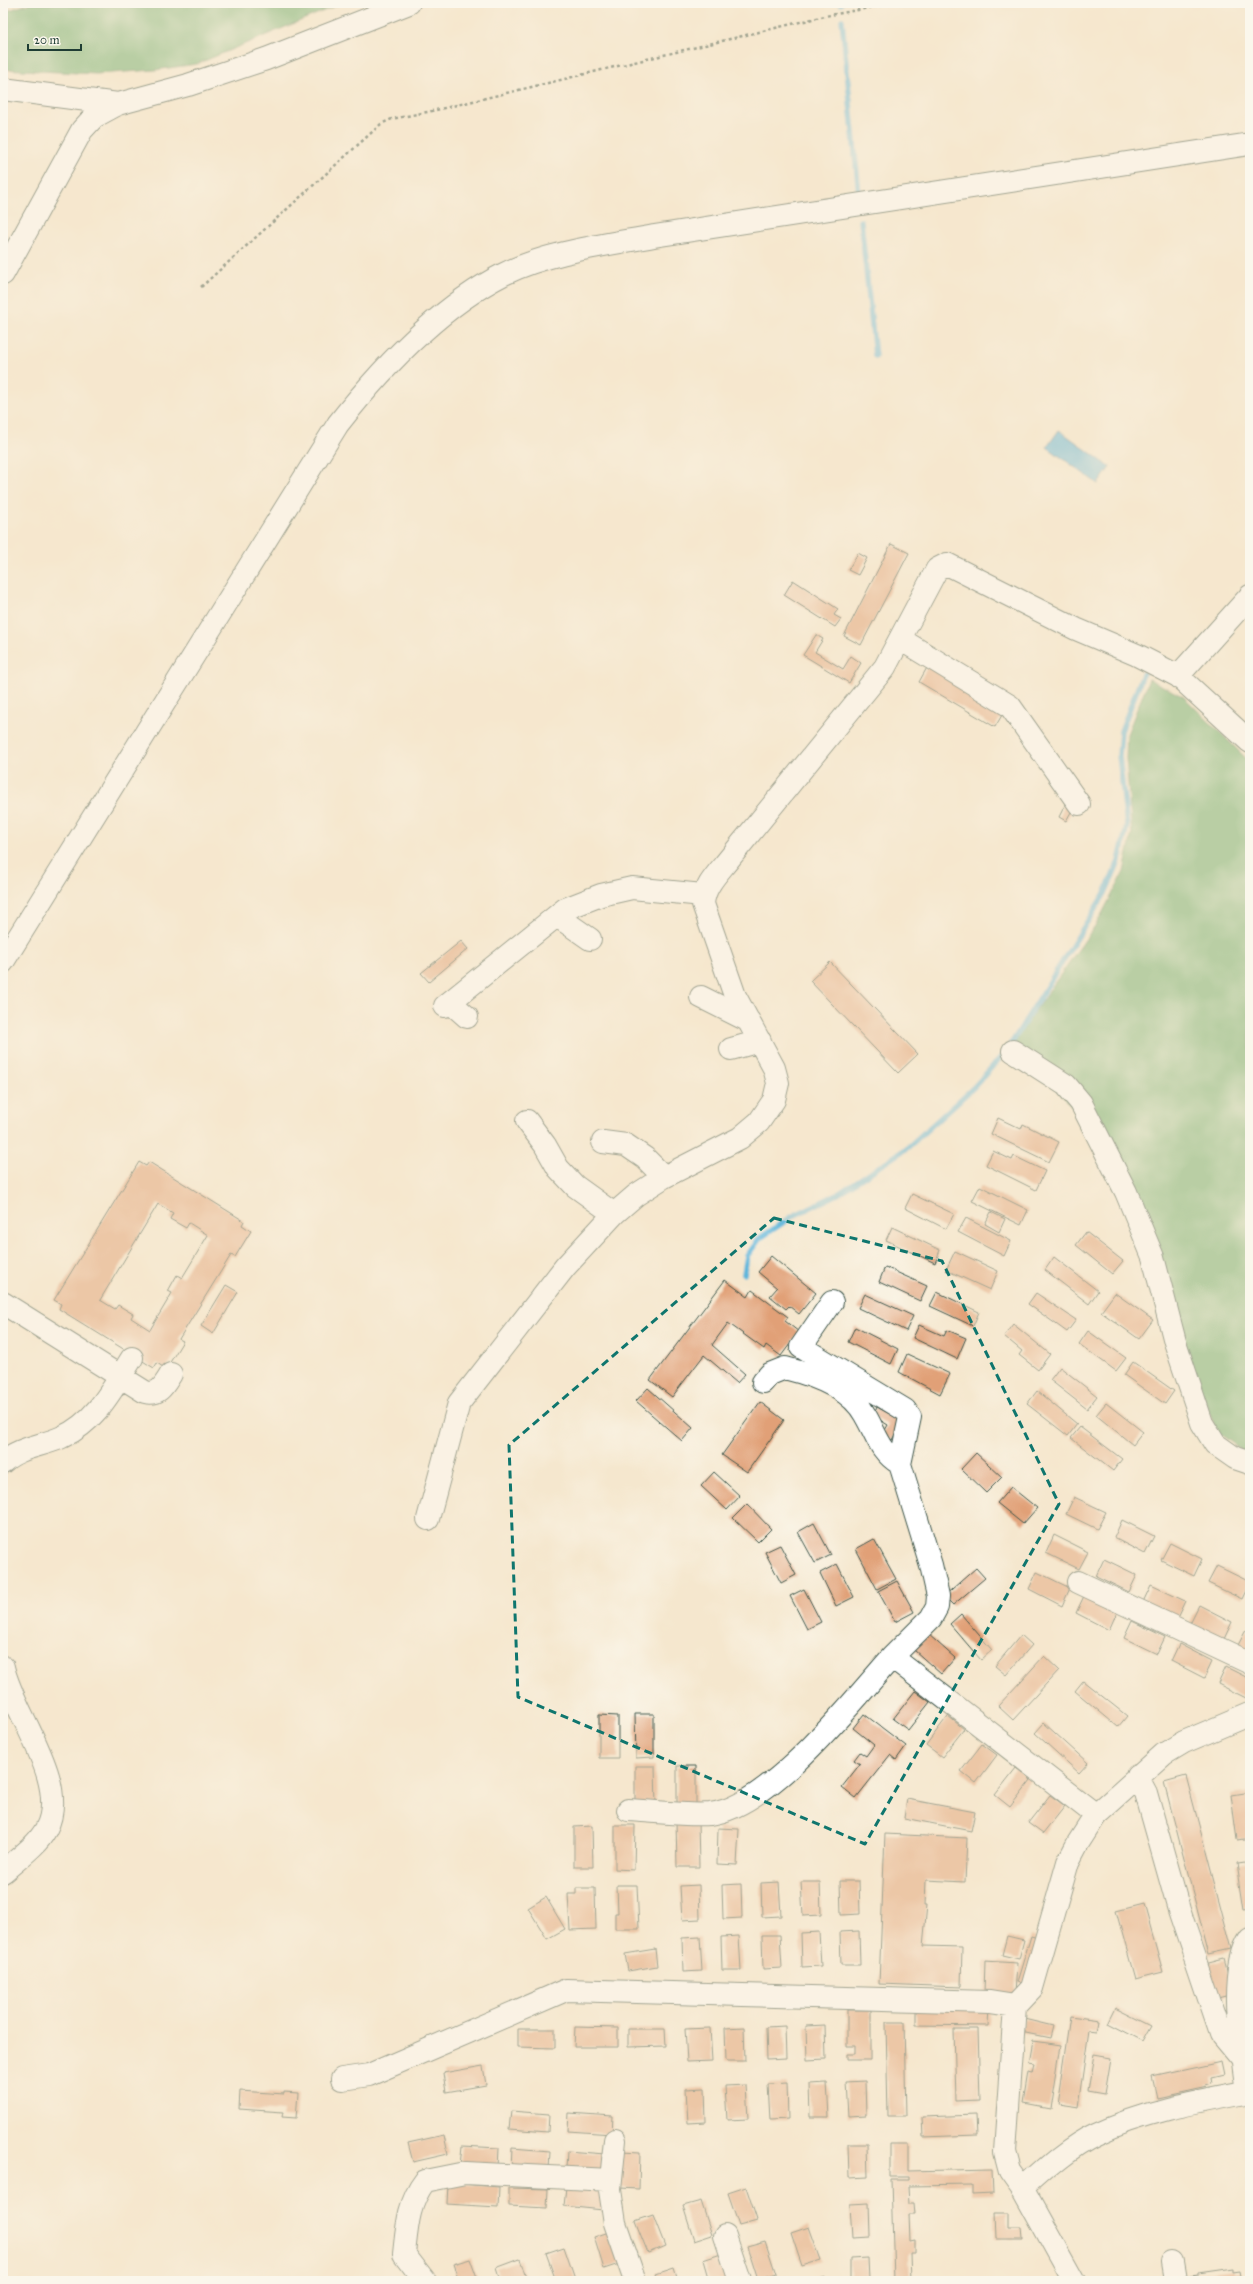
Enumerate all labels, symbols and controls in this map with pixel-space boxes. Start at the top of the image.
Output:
scale bar [28,26,81,52]
text: 20 m [34,33,60,47]

